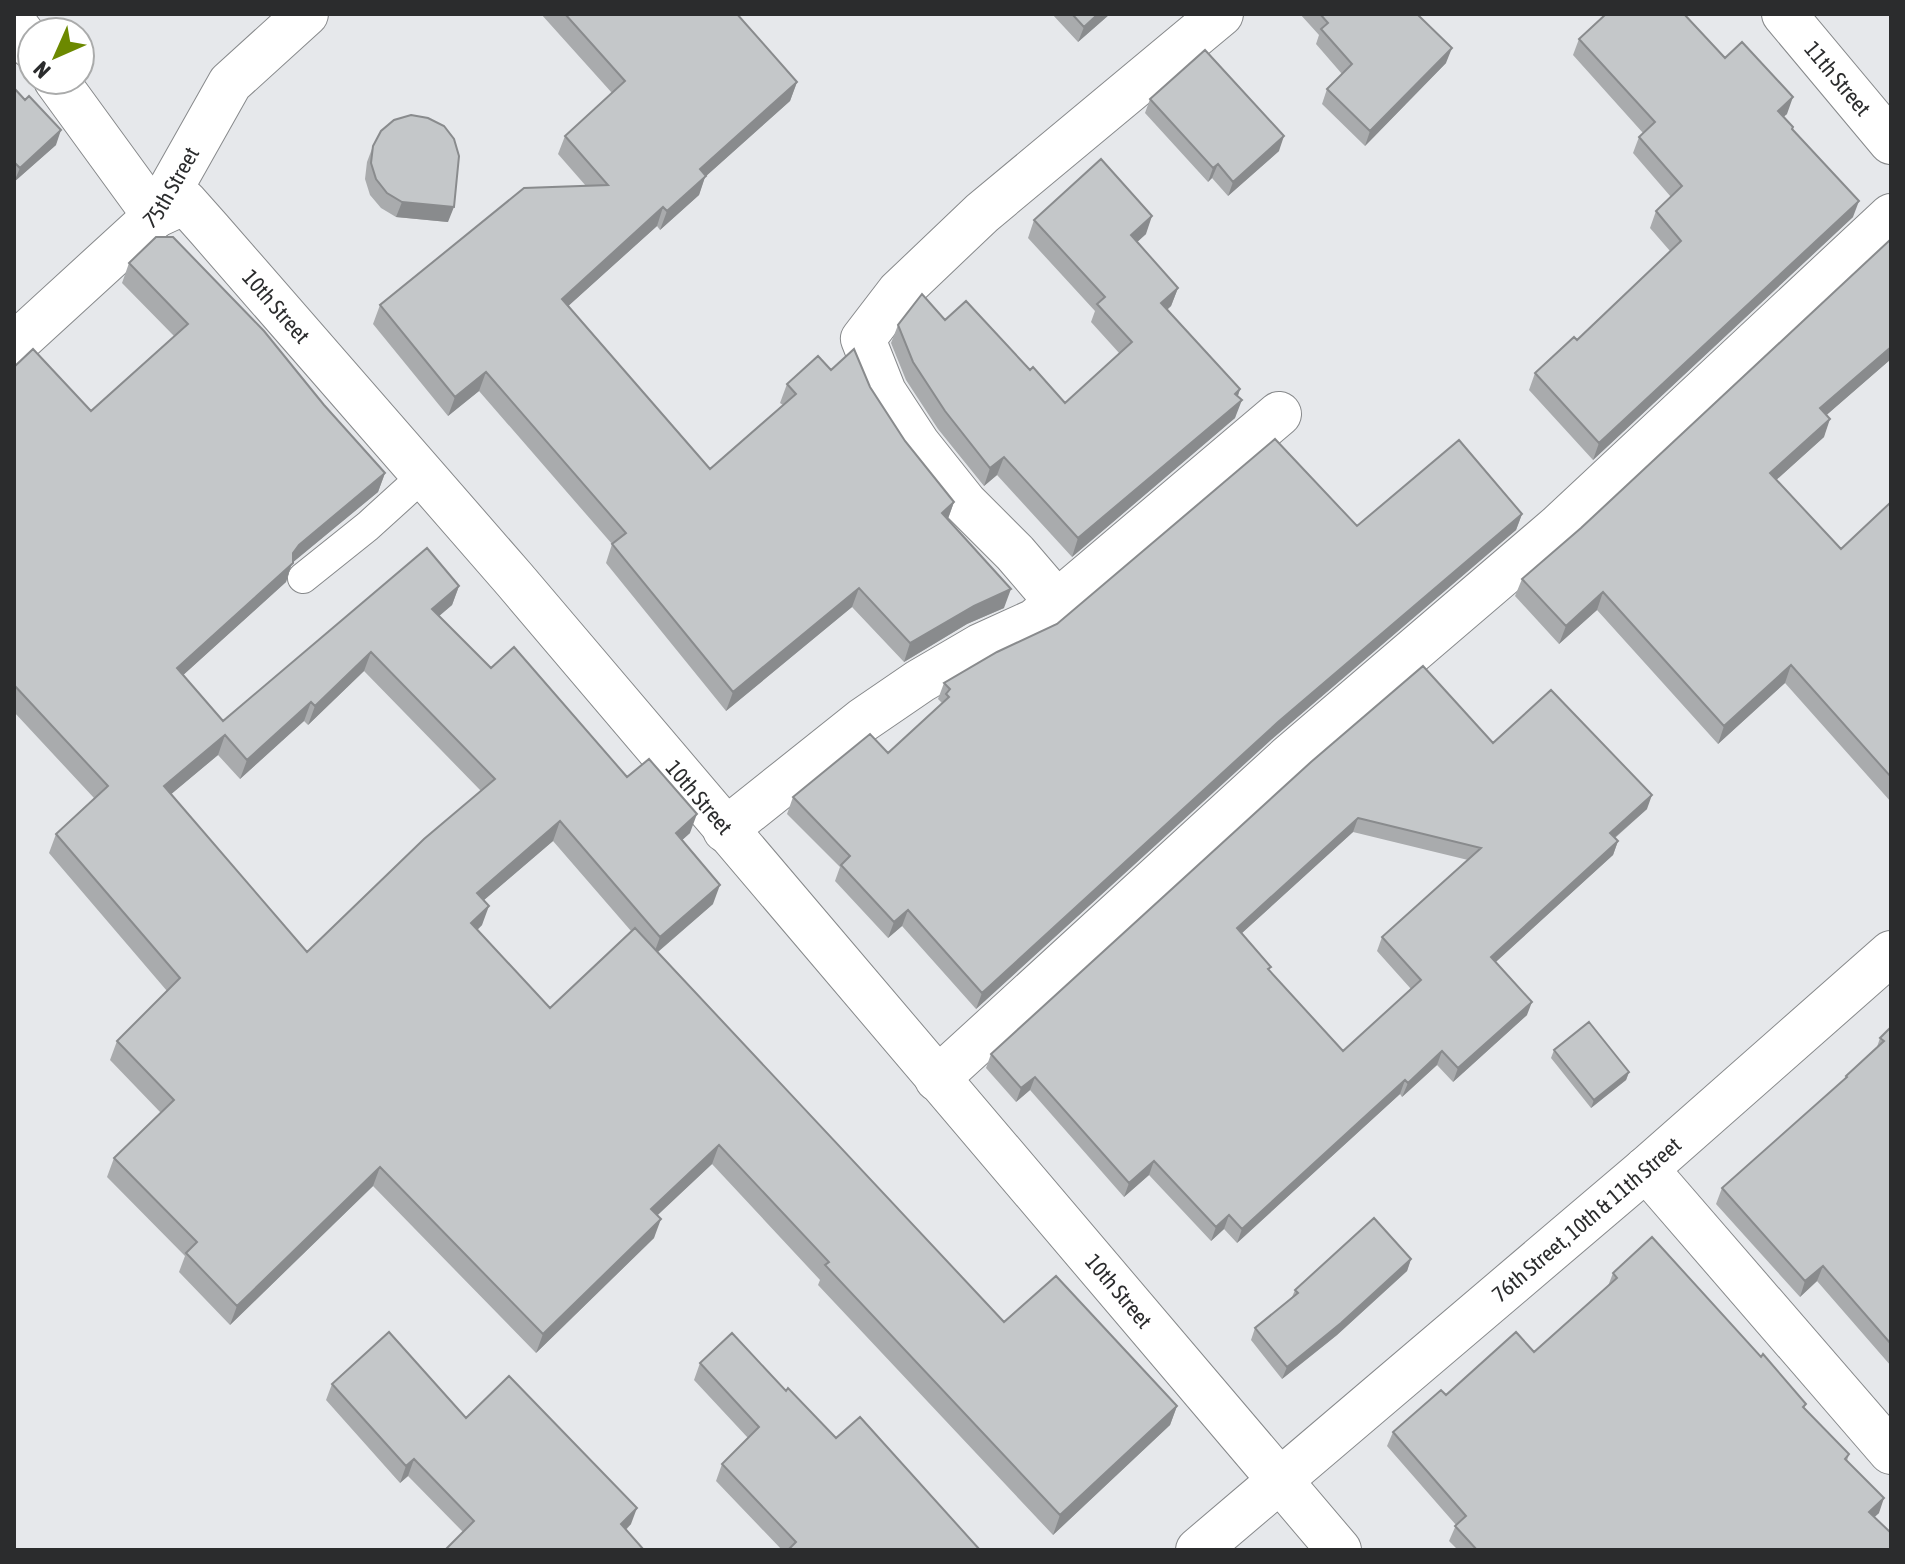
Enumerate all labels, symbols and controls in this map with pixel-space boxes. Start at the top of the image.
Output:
north arrow [16,16,96,96]
street label: 11th Street [1799,36,1876,121]
text: N [28,56,56,84]
street label: 75th Street [138,142,204,233]
street label: 10th Street [237,264,315,348]
street label: 10th Street [661,755,738,840]
street label: 76th Street, 10th & 11th Street [1487,1131,1686,1307]
street label: 10th Street [1080,1249,1158,1333]

